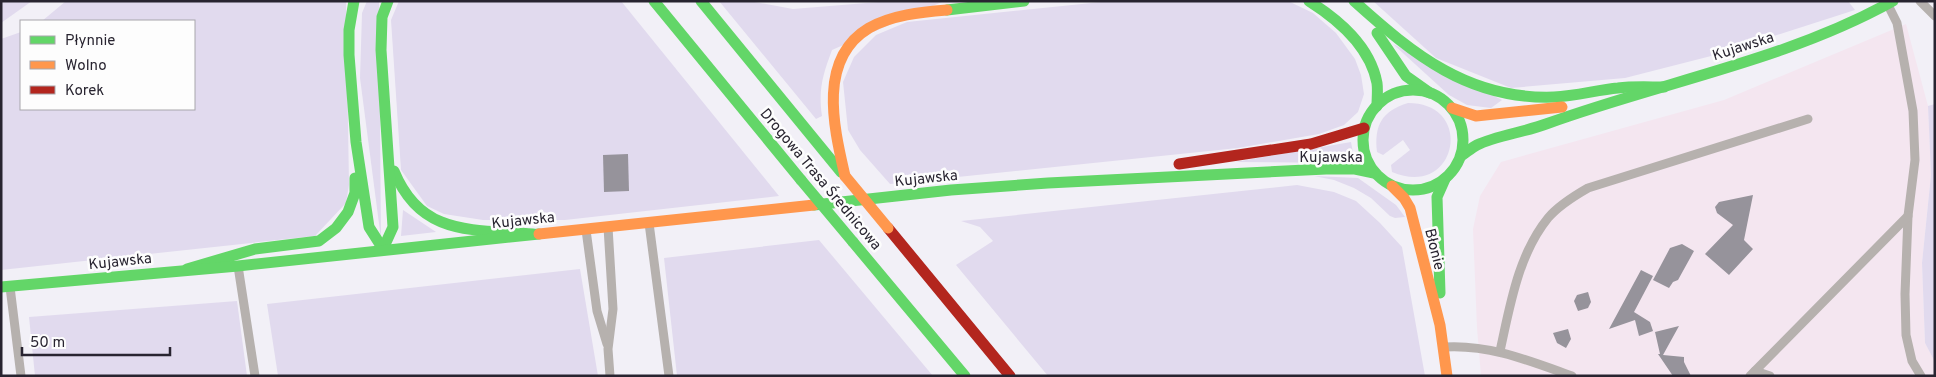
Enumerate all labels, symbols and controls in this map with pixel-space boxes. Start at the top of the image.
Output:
legend [20,20,195,110]
street label: Kujawska [1710,29,1777,66]
text: Płynnie [65,32,115,51]
text: Wolno [65,57,107,76]
text: Korek [65,82,104,101]
street label: Drogowa Trasa Średnicowa [755,104,886,255]
street label: Kujawska [1299,149,1363,168]
street label: Kujawska [894,167,959,192]
street label: Kujawska [491,209,556,234]
street label: Błonie [1419,226,1448,272]
street label: Kujawska [88,250,153,275]
scale bar [22,324,170,356]
text: 50 m [30,334,65,353]

